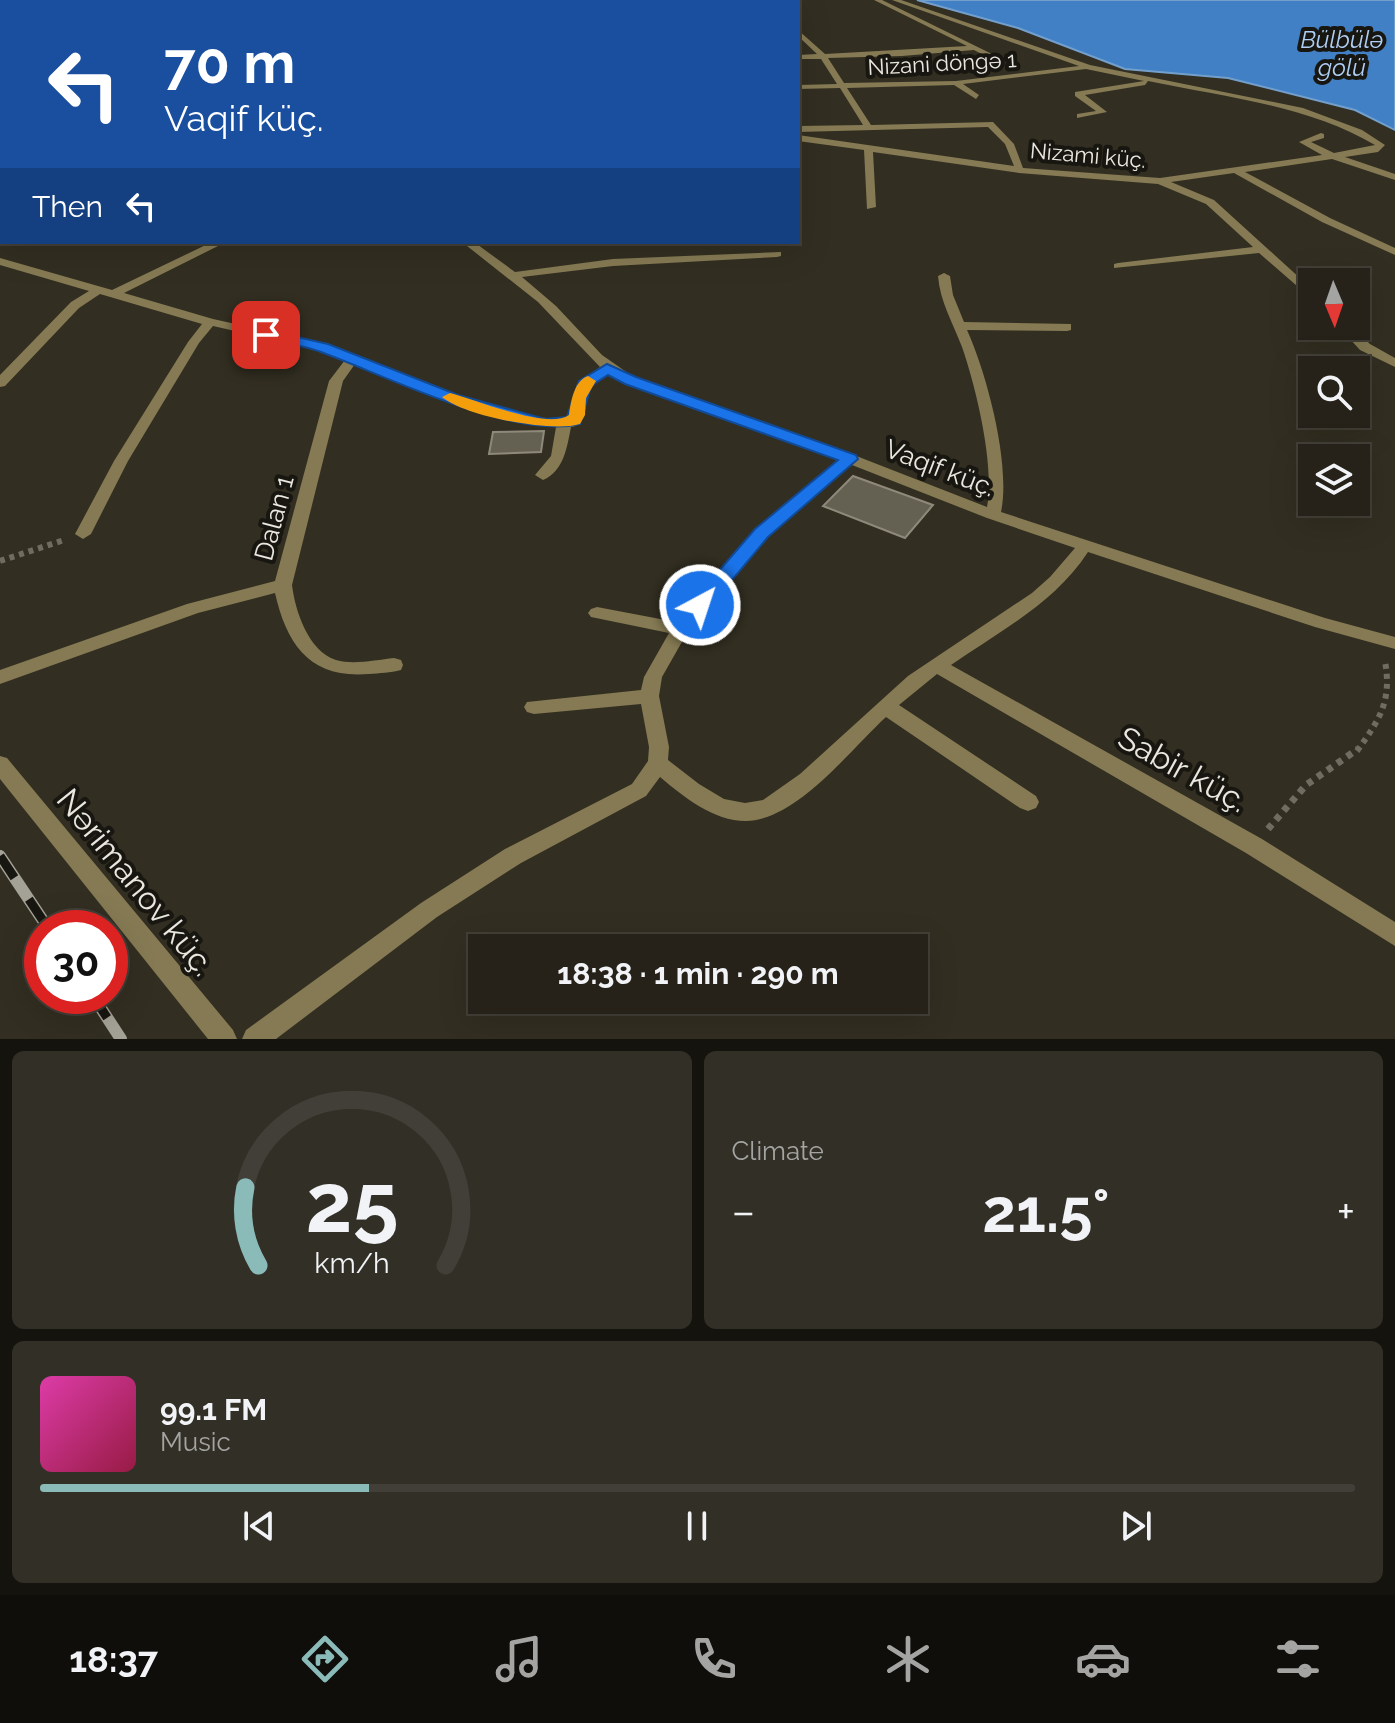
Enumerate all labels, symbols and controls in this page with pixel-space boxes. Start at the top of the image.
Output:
water label: Bülbülə gölü [1301,25,1383,82]
text: 70 m [164,30,295,96]
icon: left [32,32,136,136]
street label: Nizani döngə 1 [867,46,1017,80]
text: Vaqif küç. [164,97,324,139]
street label: Nizami küç. [1029,137,1147,173]
icon: left [119,184,163,228]
text: Then [32,189,103,224]
north arrow [1298,268,1370,340]
map controls [1298,268,1370,516]
pin [232,301,300,369]
icon: arrive [244,313,288,357]
button: search [1298,356,1370,428]
street label: Vaqif küç. [881,433,999,503]
button: layers [1298,444,1370,516]
street label: Dalan 1 [248,472,300,564]
position arrow [658,563,742,647]
street label: Sabir küç. [1112,718,1254,820]
street label: Nərimanov küç. [49,781,223,983]
speed limit sign: 30 [24,910,128,1014]
text: 18:38 · 1 min · 290 m [557,956,839,991]
text: Climate [732,1136,824,1166]
text: 25 [305,1154,398,1251]
text: 21.5° [982,1176,1110,1246]
text: − [732,1186,755,1237]
text: + [1337,1186,1355,1237]
text: km/h [314,1246,389,1280]
text: 99.1 FM [160,1392,267,1427]
text: Music [160,1427,231,1457]
icon: previous [237,1504,281,1548]
icon: pause [675,1504,719,1548]
icon: next [1114,1504,1158,1548]
icon: directions [297,1631,353,1687]
icon: music [491,1631,547,1687]
icon: phone [686,1631,742,1687]
icon: climate [880,1631,936,1687]
icon: car [1075,1631,1131,1687]
icon: filters [1270,1631,1326,1687]
text: 18:37 [69,1638,158,1680]

